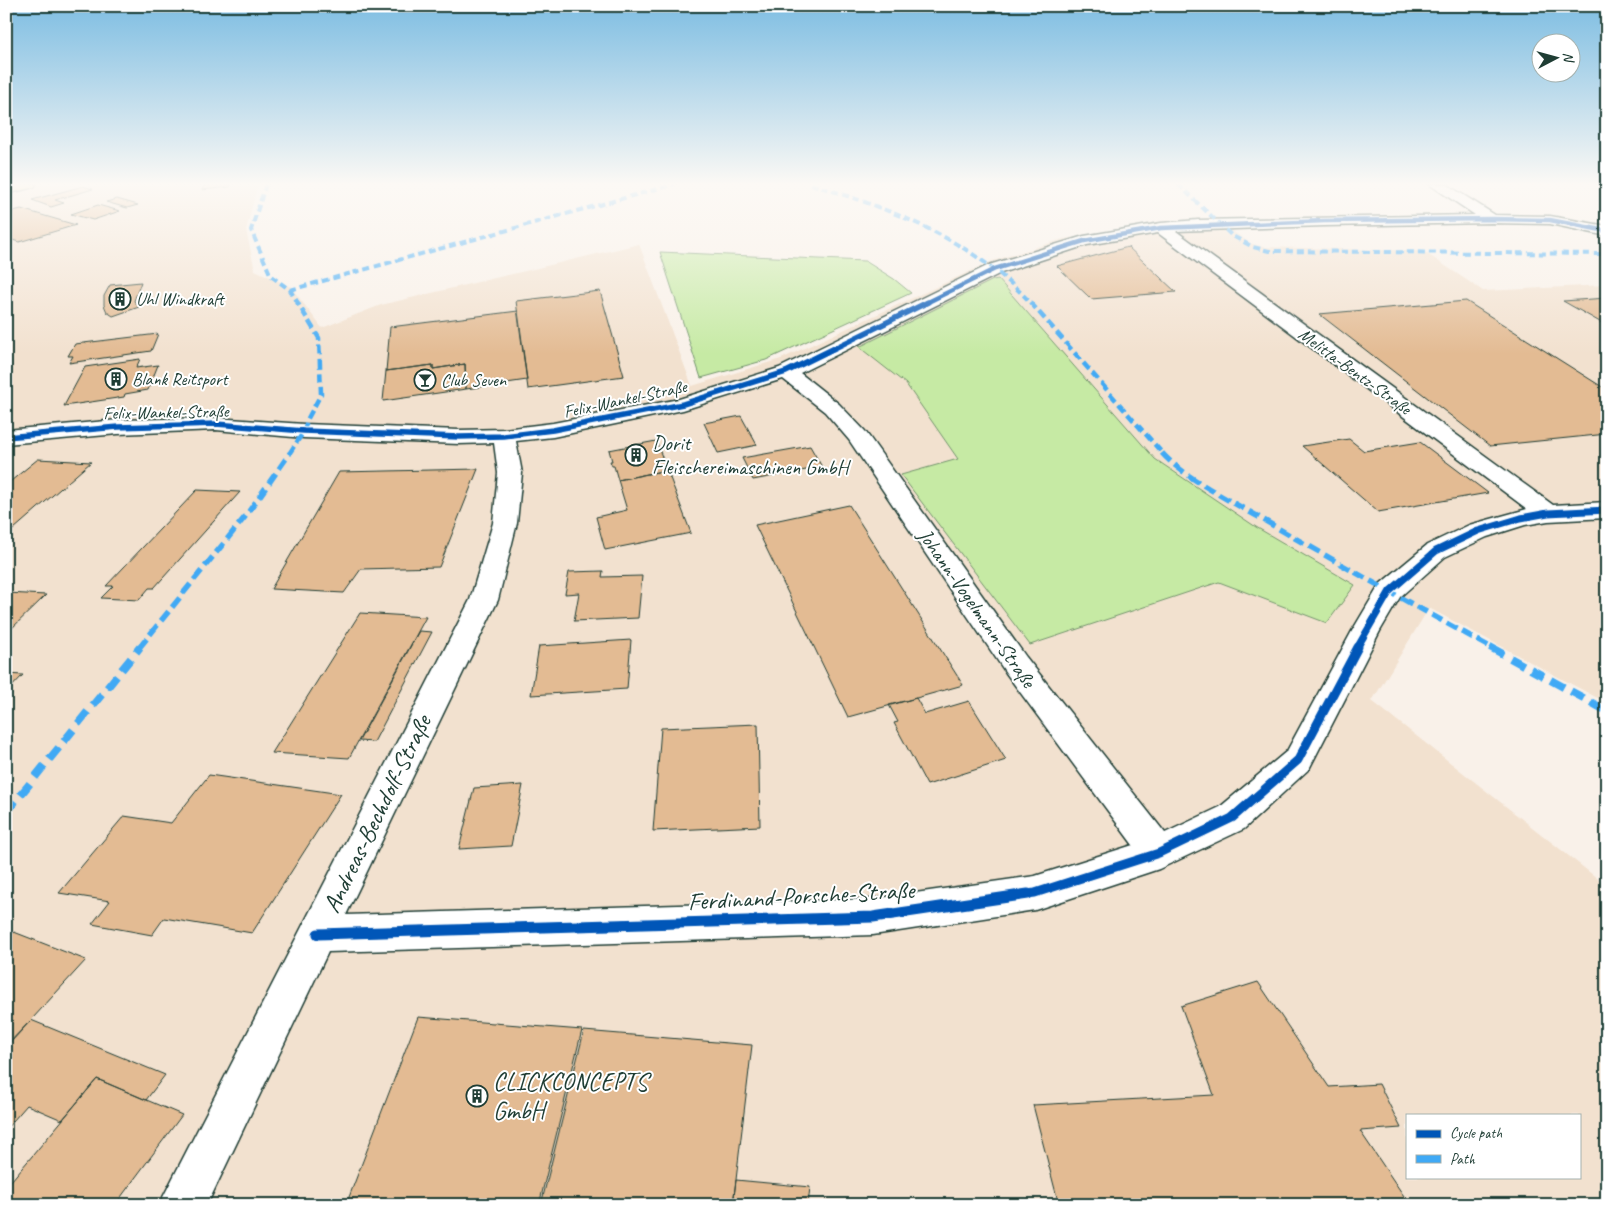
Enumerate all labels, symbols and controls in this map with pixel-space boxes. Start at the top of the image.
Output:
north arrow [1530,32,1580,82]
text: N [1560,51,1578,64]
building icon: Uhl Windkraft [108,287,132,311]
place label: Uhl Windkraft [136,288,225,310]
street label: Melitta-Bentz-Straße [1294,323,1417,420]
building icon: Blank Reitsport [104,367,128,391]
place label: Blank Reitsport [132,368,229,390]
bar icon: Club Seven [413,368,437,392]
place label: Club Seven [441,369,507,391]
street label: Felix-Wankel-Straße [562,375,690,423]
street label: Felix-Wankel-Straße [103,400,230,424]
place label: Dorit Fleischereimaschinen GmbH [652,430,851,480]
building icon: Dorit Fleischereimaschinen GmbH [624,443,648,467]
street label: Johann-Vogelmann-Straße [912,523,1043,694]
street label: Andreas-Bechdolf-Straße [315,708,439,918]
street label: Ferdinand-Porsche-Straße [687,874,917,918]
place label: CLICKCONCEPTS GmbH [493,1066,652,1127]
building icon: CLICKCONCEPTS GmbH [465,1084,489,1108]
legend [1406,1114,1580,1178]
text: Cycle path [1450,1124,1502,1143]
text: Path [1450,1150,1476,1169]

